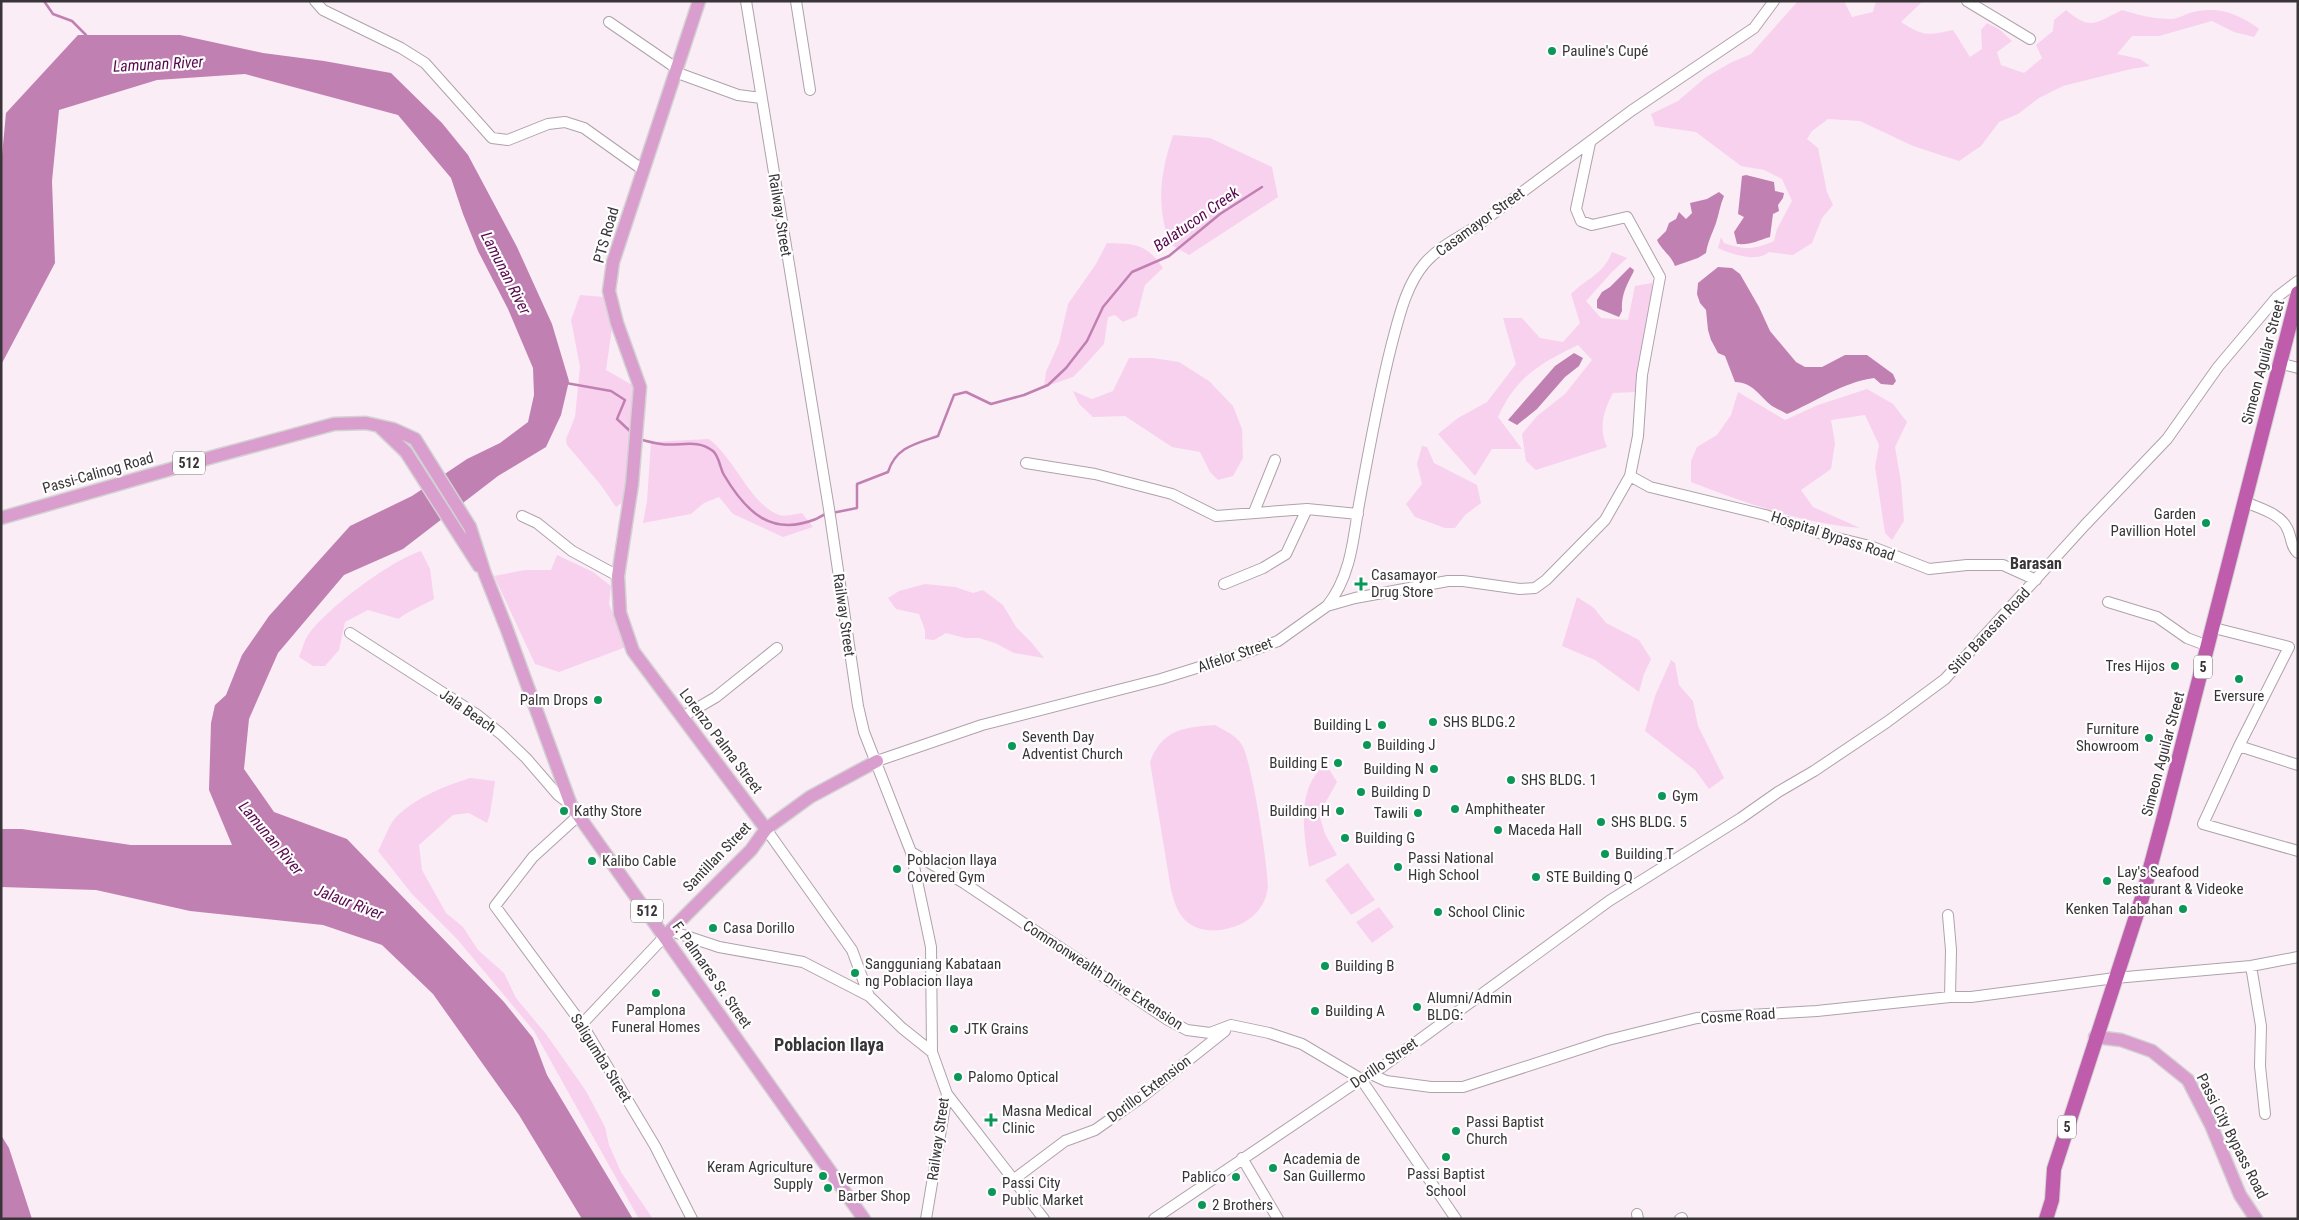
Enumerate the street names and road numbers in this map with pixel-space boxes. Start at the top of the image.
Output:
street label: Railway Street [765,172,795,258]
street label: Casamayor Street [1432,184,1528,260]
street label: PTS Road [589,205,623,265]
street label: Simeon Aguilar Street [2238,298,2288,426]
street label: Passi-Calinog Road [40,449,156,497]
road number: 512 [173,452,205,474]
street label: Hospital Bypass Road [1769,507,1897,565]
street label: Railway Street [829,572,859,658]
street label: Sitio Barasan Road [1944,584,2034,678]
street label: Alfelor Street [1195,634,1275,676]
road number: 5 [2194,656,2212,679]
street label: Jala Beach [436,685,500,737]
street label: Lorenzo Palma Street [676,685,766,797]
street label: Simeon Aguilar Street [2138,690,2188,818]
street label: Santillan Street [679,818,755,896]
road number: 512 [631,899,663,922]
street label: Commonwealth Drive Extension [1020,916,1186,1034]
street label: F. Palmares Sr. Street [668,918,756,1032]
street label: Cosme Road [1700,1004,1776,1028]
street label: Saligumba Street [567,1010,635,1106]
street label: Dorillo Street [1347,1034,1421,1092]
street label: Dorillo Extension [1104,1052,1194,1126]
street label: Passi City Bypass Road [2193,1070,2271,1202]
street label: Railway Street [923,1096,953,1182]
road number: 5 [2058,1116,2076,1138]

